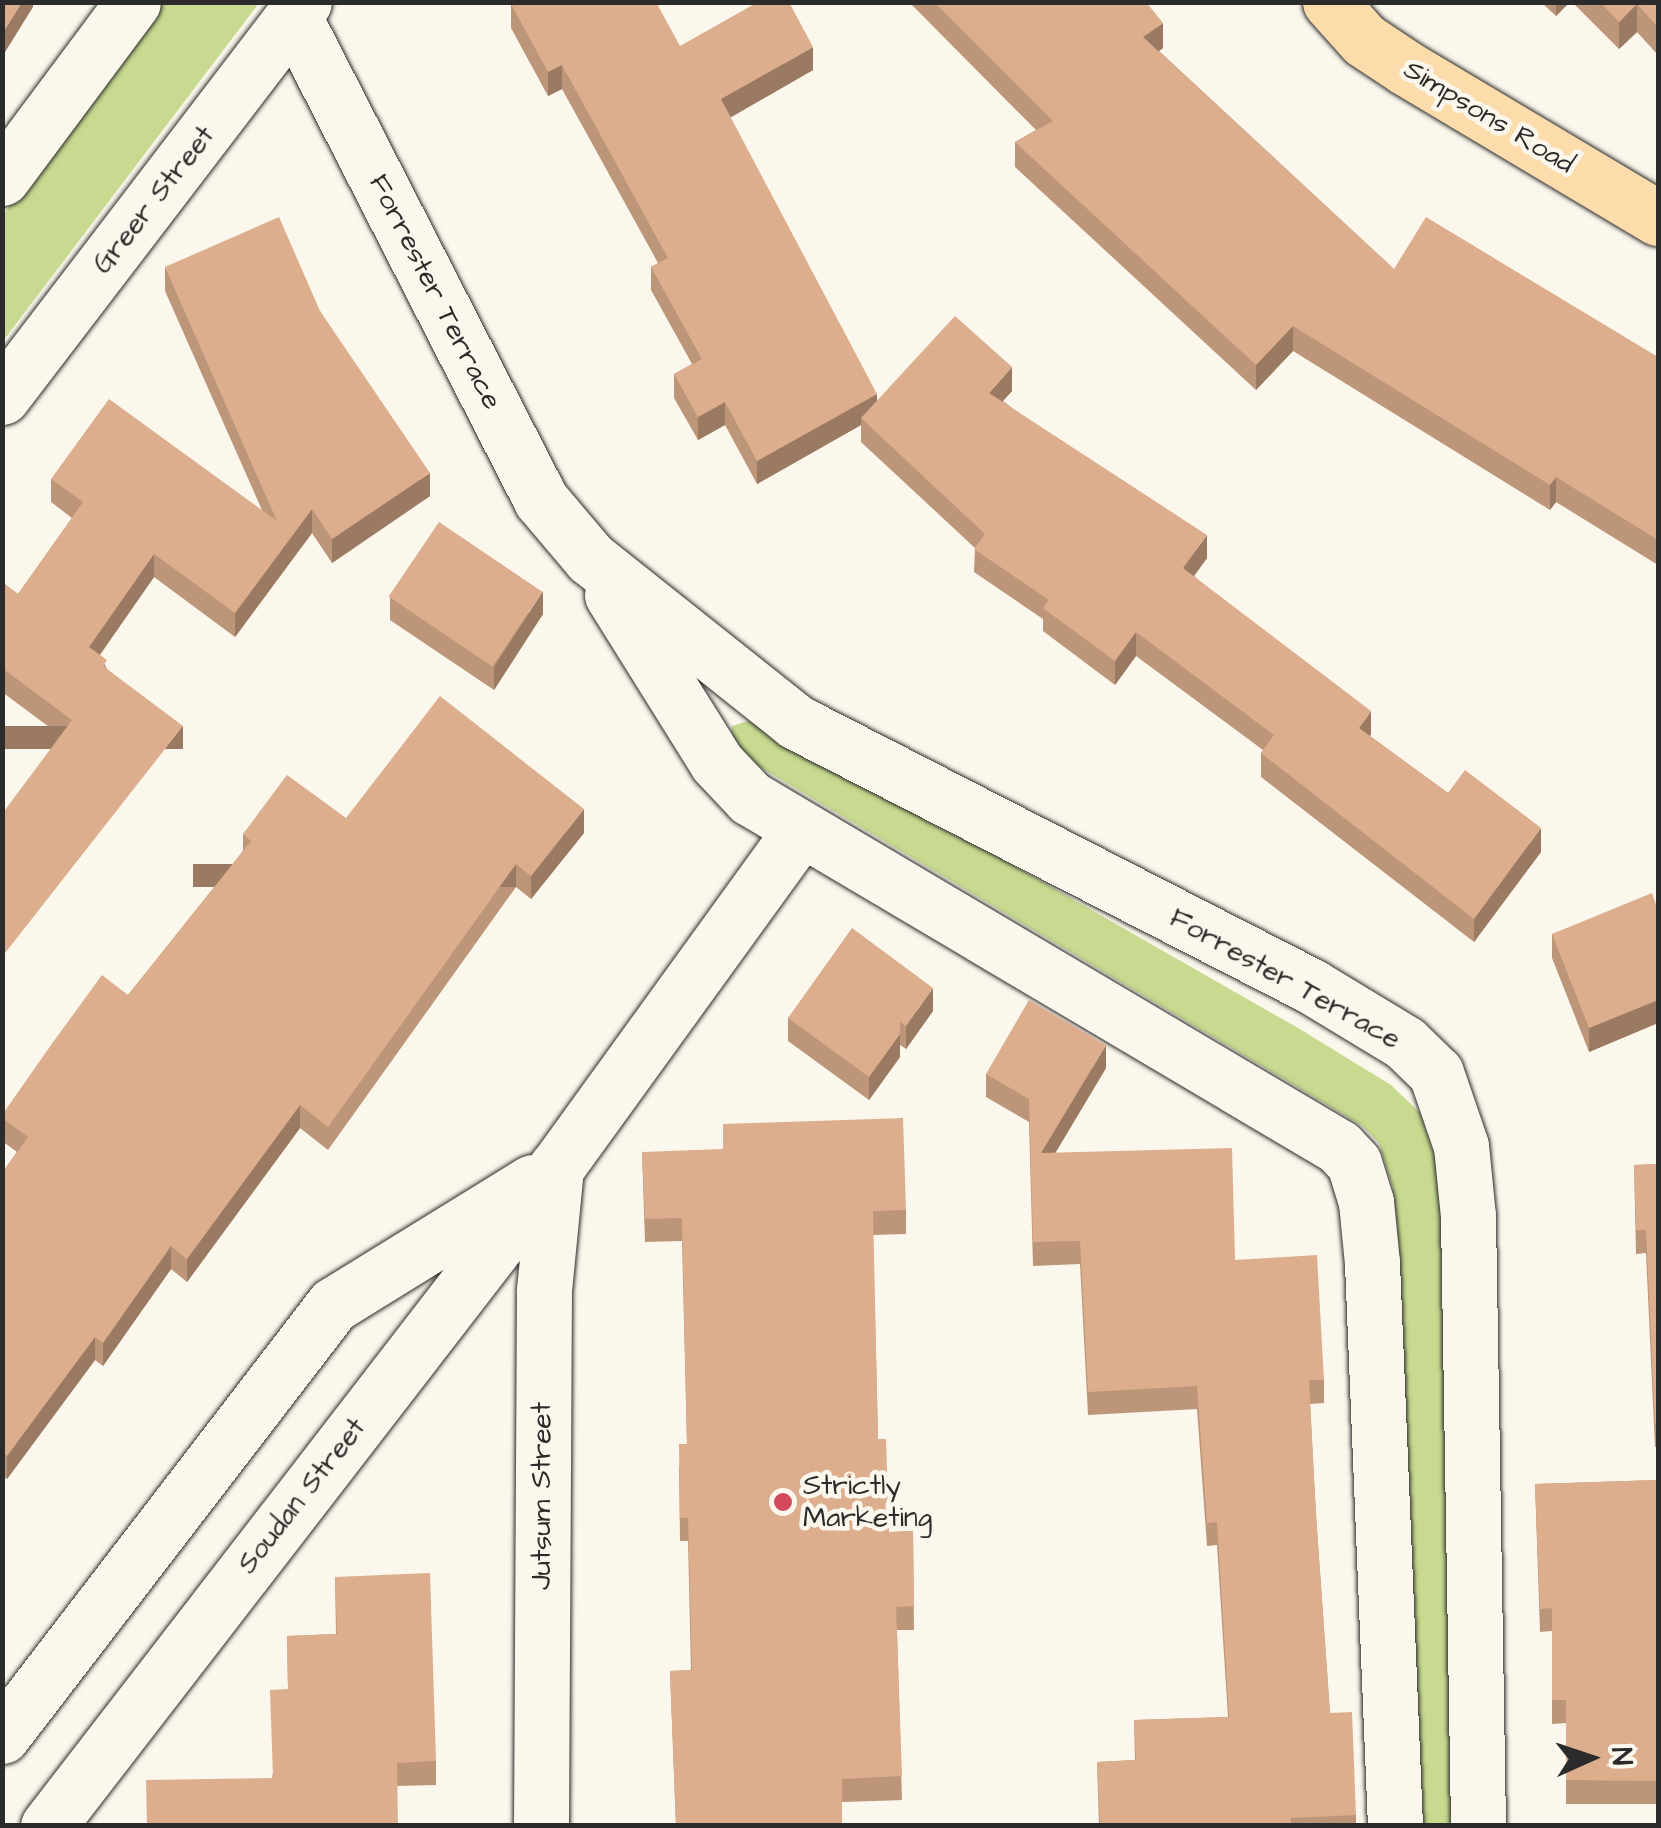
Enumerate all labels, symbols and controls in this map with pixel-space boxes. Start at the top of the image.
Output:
street label: Simpsons Road [1398,53,1580,181]
street label: Greer Street [86,119,222,281]
street label: Forrester Terrace [361,169,509,415]
street label: Forrester Terrace [1164,902,1406,1056]
street label: Jutsum Street [525,1402,559,1590]
street label: Soudan Street [231,1412,373,1580]
place label: Strictly Marketing [803,1469,932,1535]
marker: Strictly Marketing [772,1491,794,1513]
north arrow [1541,1708,1641,1808]
text: N [1602,1747,1641,1766]

